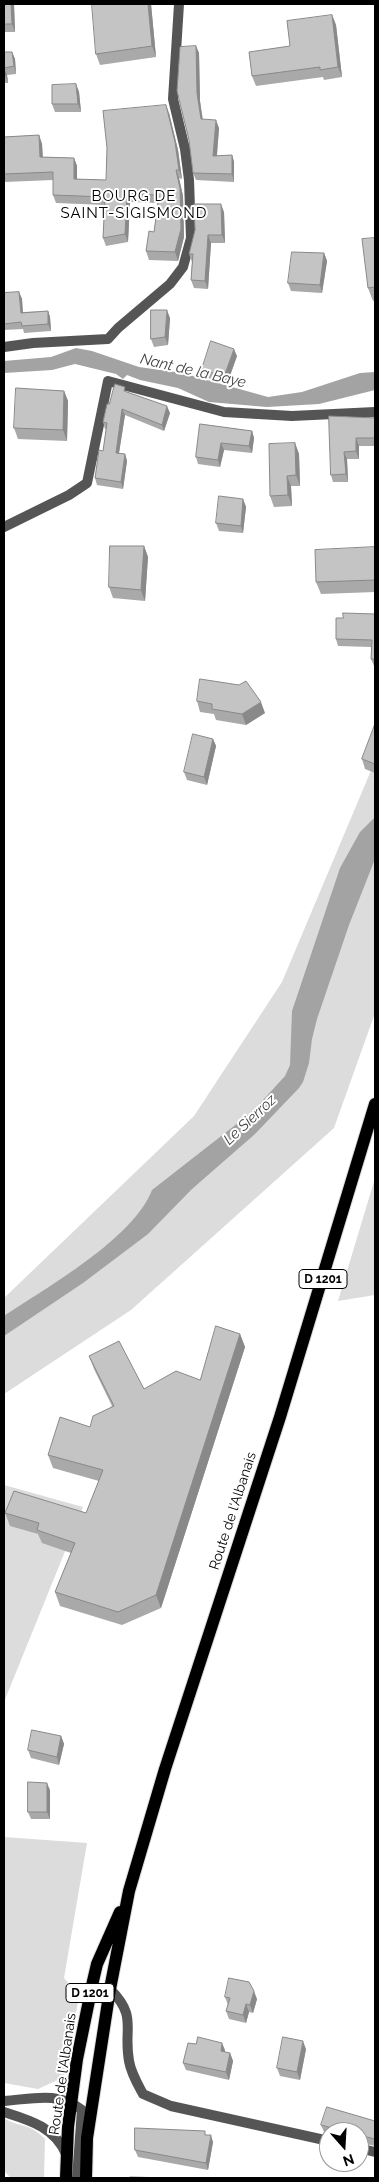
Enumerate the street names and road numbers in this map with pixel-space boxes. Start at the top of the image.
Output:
road number: D 1201 [299,1270,347,1288]
street label: Route de l'Albanais [206,1450,260,1572]
road number: D 1201 [66,1984,114,2002]
street label: Route de l'Albanais [46,2012,80,2136]

